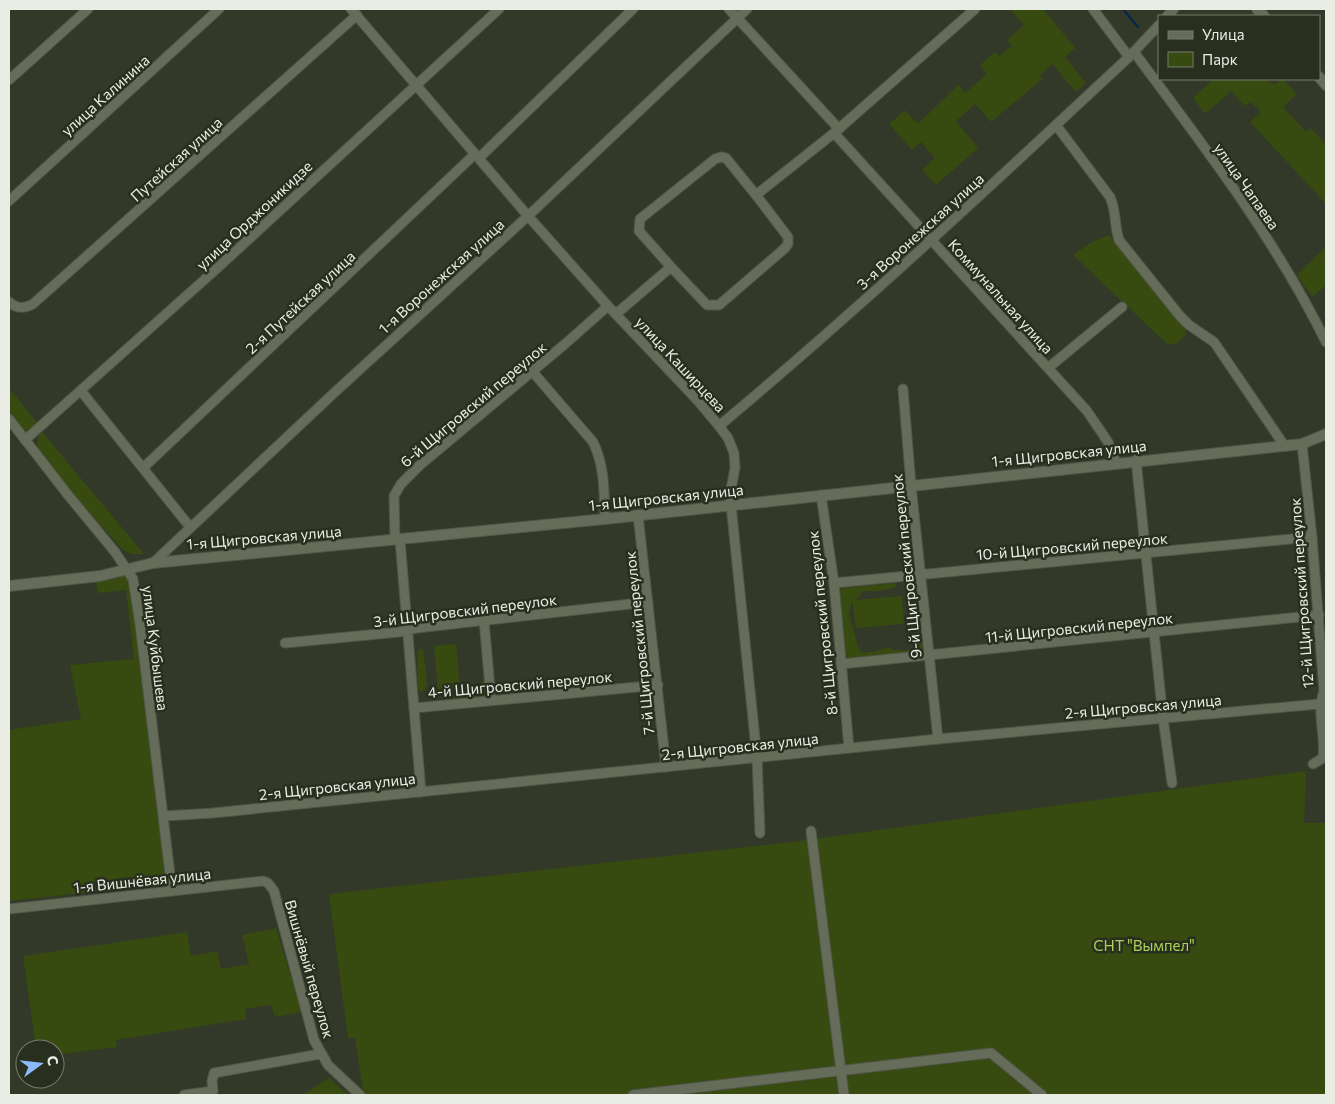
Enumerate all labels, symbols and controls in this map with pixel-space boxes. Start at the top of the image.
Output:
legend [1158,15,1320,80]
text: Улица [1202,25,1244,43]
text: Парк [1202,50,1238,68]
street label: улица Калинина [57,51,153,139]
street label: Путейская улица [126,113,226,205]
street label: улица Чапаева [1210,139,1284,233]
street label: улица Орджоникидзе [192,157,316,273]
street label: 3-я Воронежская улица [853,169,987,293]
street label: 1-я Воронежская улица [374,215,508,337]
street label: Коммунальная улица [945,235,1057,357]
street label: 2-я Путейская улица [242,247,358,357]
street label: улица Каширцева [632,313,730,415]
street label: 6-й Щигровский переулок [396,338,550,470]
street label: 1-я Щигровская улица [991,436,1147,470]
street label: 9-й Щигровский переулок [887,473,925,659]
street label: 1-я Щигровская улица [588,480,744,514]
street label: 12-й Щигровский переулок [1285,497,1317,689]
street label: 1-я Щигровская улица [186,521,342,553]
street label: 10-й Щигровский переулок [975,529,1169,563]
street label: 8-й Щигровский переулок [803,530,841,716]
street label: 7-й Щигровский переулок [620,551,658,735]
street label: улица Куйбышева [139,584,173,712]
street label: 3-й Щигровский переулок [372,590,558,630]
street label: 11-й Щигровский переулок [984,608,1174,646]
street label: 4-й Щигровский переулок [427,667,613,701]
street label: 2-я Щигровская улица [1064,690,1222,722]
street label: 2-я Щигровская улица [661,729,819,763]
street label: 2-я Щигровская улица [258,769,416,803]
street label: 1-я Вишнёвая улица [72,864,212,896]
street label: Вишнёвый переулок [282,898,338,1040]
park label: СНТ "Вымпел" [1093,936,1195,954]
north arrow [15,1039,65,1089]
text: С [44,1054,62,1067]

